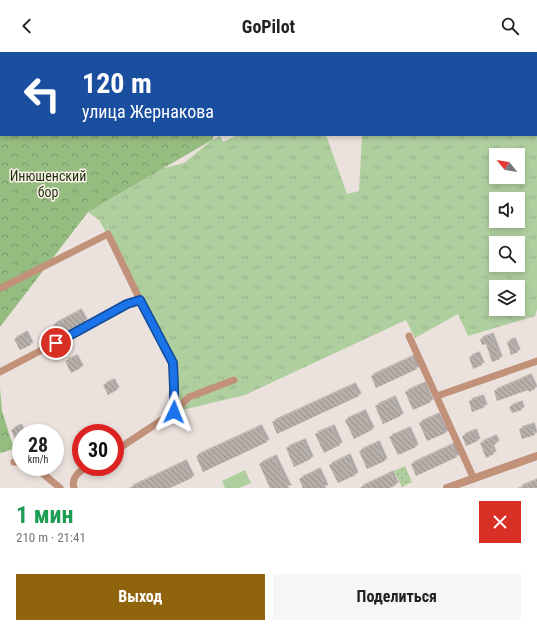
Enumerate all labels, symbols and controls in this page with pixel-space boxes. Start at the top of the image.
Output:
icon: back [16,15,38,37]
icon: search [499,15,521,37]
text: GoPilot [242,16,295,37]
text: 120 m [82,67,152,100]
icon: left [16,68,68,120]
text: улица Жернакова [82,101,214,122]
north arrow [489,148,525,184]
map controls [489,148,525,316]
park label: Инюшенский бор [10,168,86,200]
button: sound [489,192,525,228]
button: search [489,236,525,272]
button: layers [489,280,525,316]
pin [39,326,73,360]
icon: arrive [45,332,67,354]
position arrow [153,391,195,433]
speed limit sign: 30 [72,424,124,476]
text: 28 [28,433,48,457]
text: km/h [28,454,48,465]
text: 1 мин [16,501,74,529]
button: close [479,501,521,543]
text: 210 m · 21:41 [16,530,86,545]
button: Выход [16,574,265,620]
button: Поделиться [273,574,521,620]

